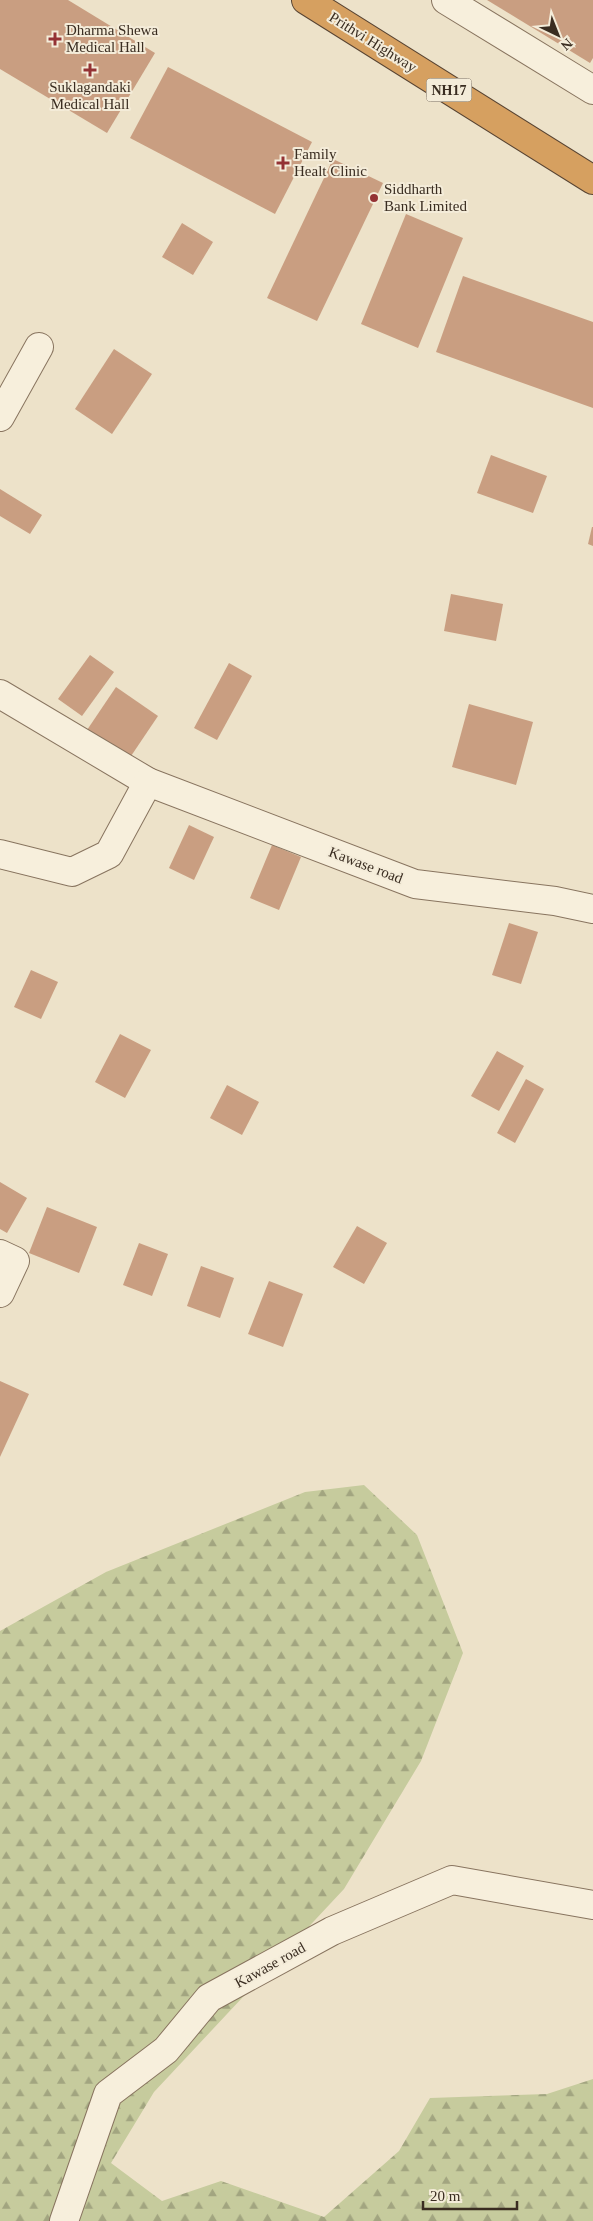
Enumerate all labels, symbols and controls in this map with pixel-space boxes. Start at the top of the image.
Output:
street label: Prithvi Highway [327,9,420,75]
north arrow [533,10,583,60]
place label: Dharma Shewa Medical Hall [66,22,158,55]
marker: Dharma Shewa Medical Hall [48,32,62,46]
text: N [558,35,575,53]
marker: Suklagandaki Medical Hall [84,64,96,76]
road number: NH17 [426,78,472,102]
place label: Suklagandaki Medical Hall [49,79,131,112]
place label: Family Healt Clinic [294,146,367,179]
marker: Family Healt Clinic [276,156,290,170]
place label: Siddharth Bank Limited [384,181,467,214]
marker: Siddharth Bank Limited [368,192,380,204]
street label: Kawase road [327,844,406,887]
street label: Kawase road [232,1939,308,1991]
scale bar [423,2178,517,2210]
text: 20 m [430,2188,461,2204]

